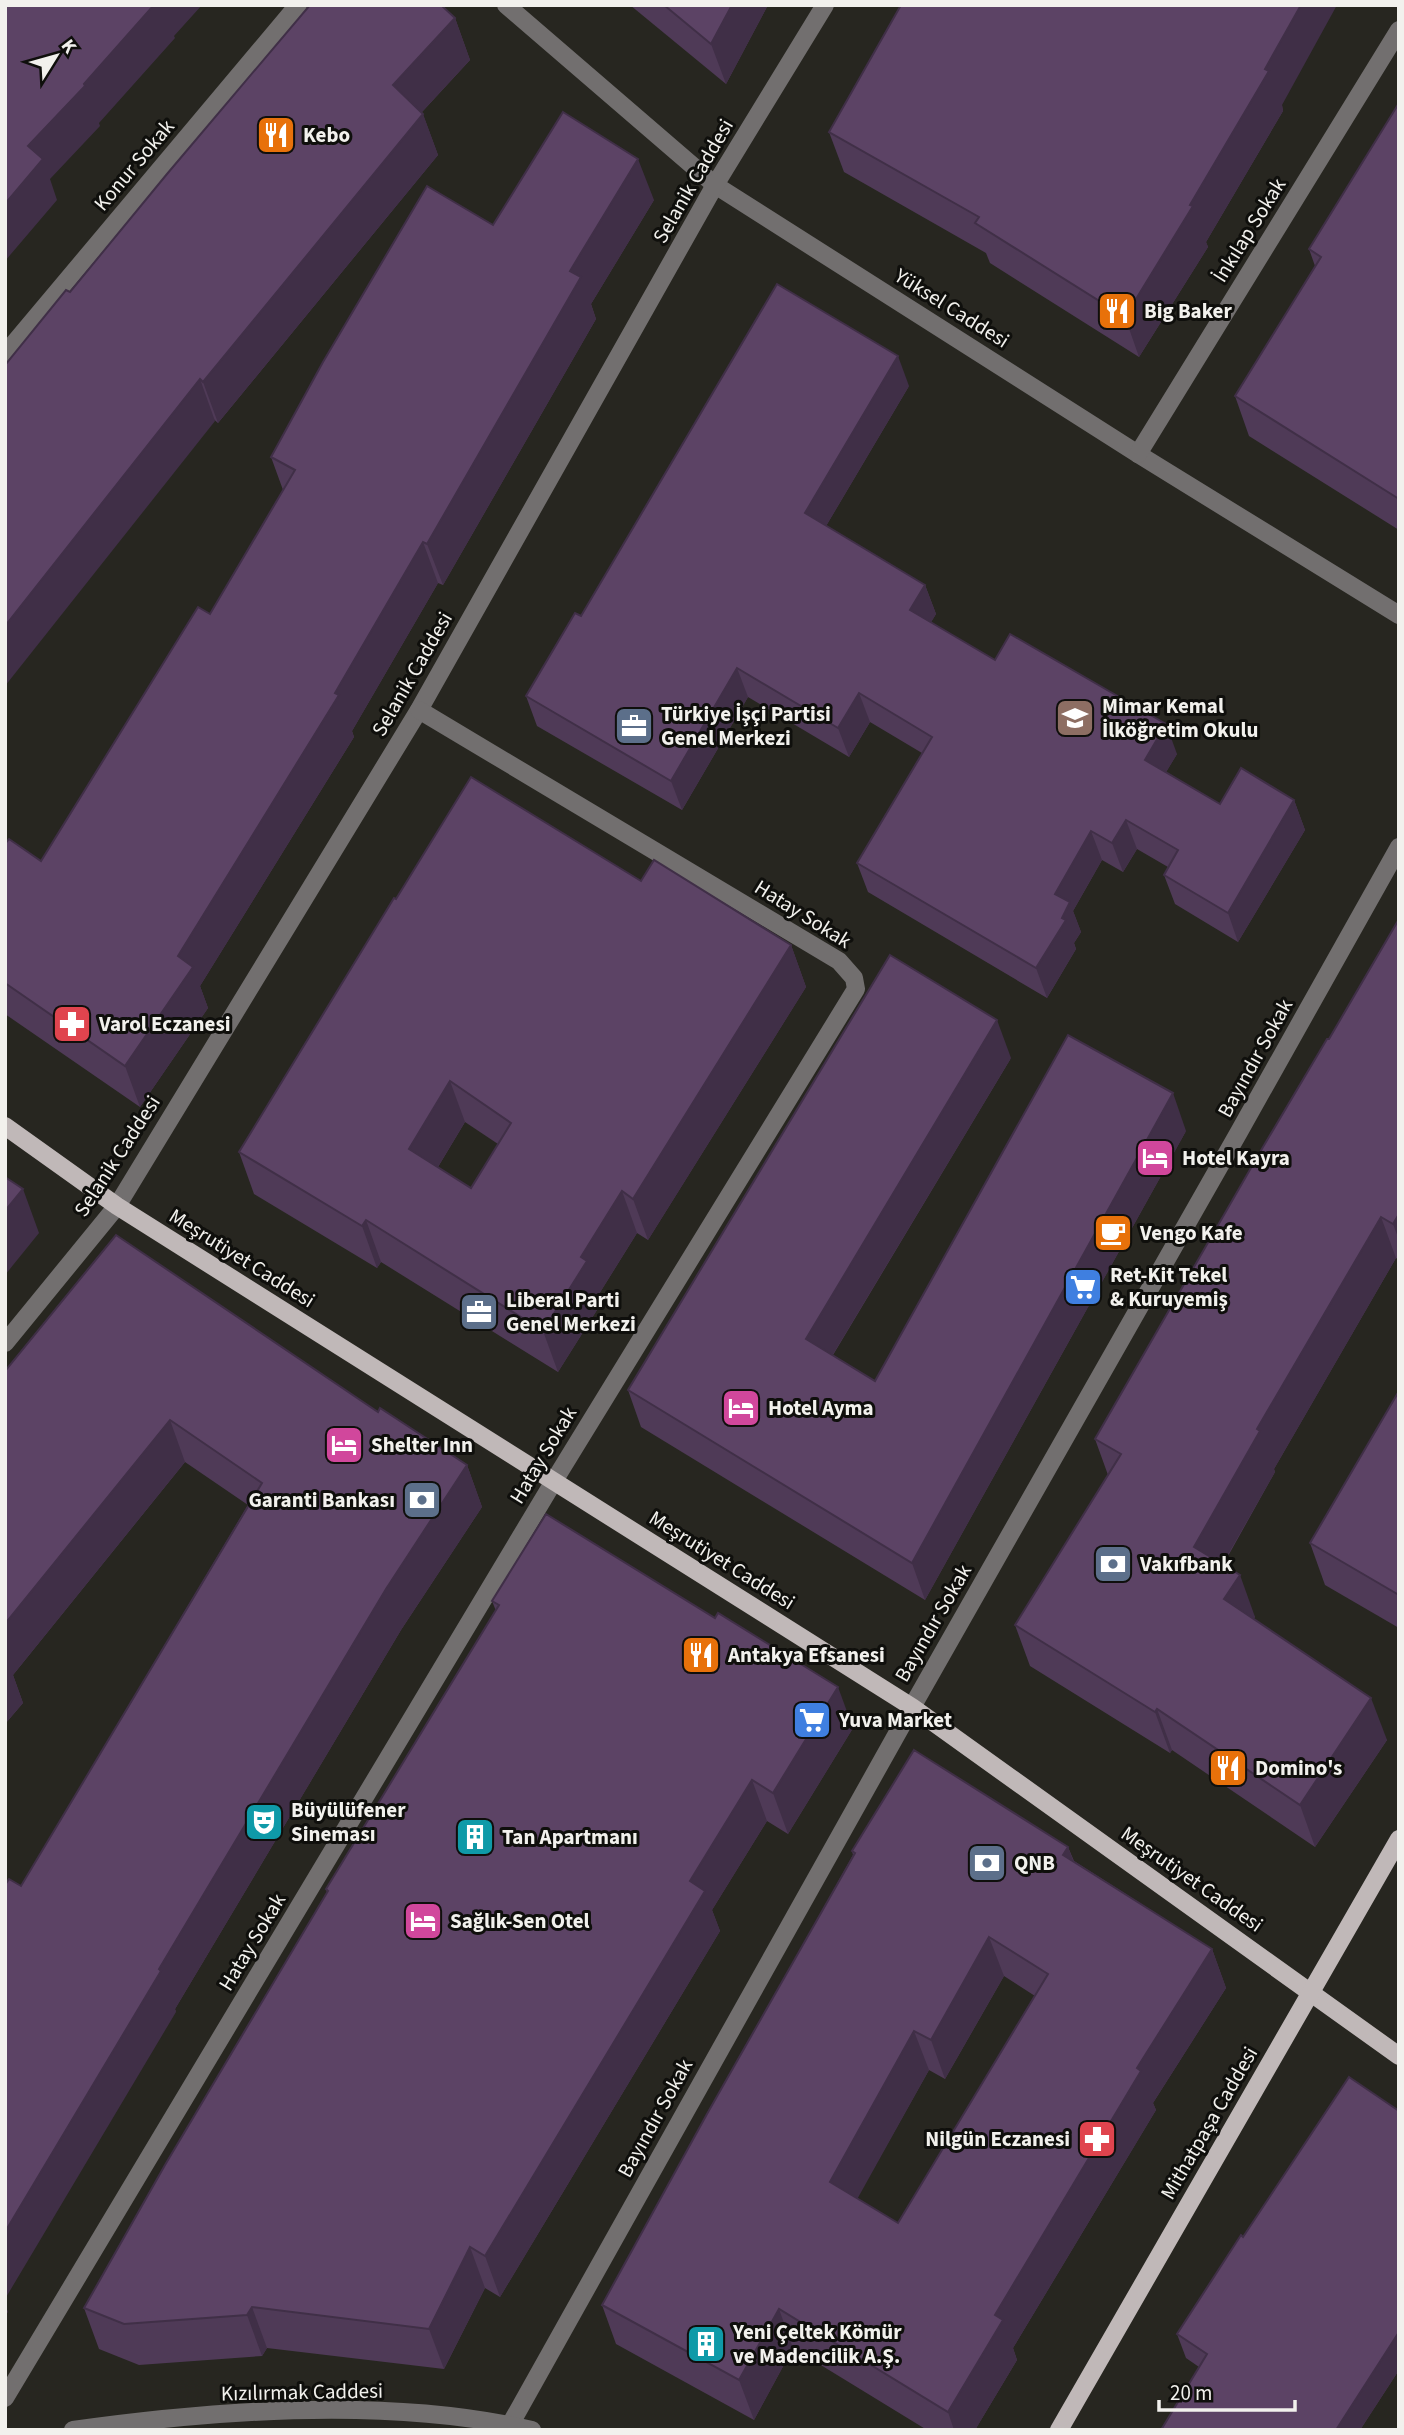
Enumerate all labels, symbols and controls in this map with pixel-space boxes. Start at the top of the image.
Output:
north arrow [21,21,91,91]
text: K [54,34,83,60]
street label: Konur Sokak [87,112,182,217]
street label: Selanik Caddesi [645,113,741,249]
restaurant icon: Kebo [255,114,297,156]
place label: Kebo [303,120,350,150]
street label: İnkılap Sokak [1205,171,1293,288]
street label: Yüksel Caddesi [888,260,1015,355]
restaurant icon: Big Baker [1096,290,1138,332]
place label: Big Baker [1144,296,1232,326]
street label: Selanik Caddesi [364,606,460,742]
place label: Mimar Kemal İlköğretim Okulu [1102,691,1258,745]
school or university icon: Mimar Kemal İlköğretim Okulu [1054,697,1096,739]
place label: Türkiye İşçi Partisi Genel Merkezi [661,699,831,753]
office icon: Türkiye İşçi Partisi Genel Merkezi [613,705,655,747]
street label: Hatay Sokak [749,872,858,956]
street label: Bayındır Sokak [1210,993,1300,1123]
pharmacy icon: Varol Eczanesi [51,1003,93,1045]
place label: Varol Eczanesi [98,1009,231,1039]
street label: Selanik Caddesi [67,1090,167,1222]
hotel icon: Hotel Kayra [1134,1137,1176,1179]
place label: Hotel Kayra [1182,1143,1290,1173]
street label: Meşrutiyet Caddesi [163,1201,321,1315]
cafe icon: Vengo Kafe [1092,1212,1134,1254]
place label: Vengo Kafe [1139,1218,1243,1248]
place label: Ret-Kit Tekel & Kuruyemiş [1110,1260,1228,1314]
supermarket icon: Ret-Kit Tekel & Kuruyemiş [1062,1266,1104,1308]
place label: Liberal Parti Genel Merkezi [506,1285,636,1339]
office icon: Liberal Parti Genel Merkezi [458,1291,500,1333]
hotel icon: Hotel Ayma [720,1387,762,1429]
place label: Hotel Ayma [768,1393,874,1423]
street label: Hatay Sokak [502,1400,584,1509]
hotel icon: Shelter Inn [323,1424,365,1466]
place label: Shelter Inn [371,1430,473,1460]
bank icon: Garanti Bankası [401,1479,443,1521]
place label: Garanti Bankası [248,1485,395,1515]
street label: Meşrutiyet Caddesi [643,1503,801,1617]
bank icon: Vakıfbank [1092,1543,1134,1585]
place label: Vakıfbank [1139,1549,1233,1579]
street label: Bayındır Sokak [887,1558,979,1687]
restaurant icon: Antakya Efsanesi [680,1634,722,1676]
place label: Antakya Efsanesi [727,1640,885,1670]
supermarket icon: Yuva Market [791,1699,833,1741]
place label: Yuva Market [838,1705,952,1735]
restaurant icon: Domino's [1207,1747,1249,1789]
place label: Domino's [1255,1753,1342,1783]
place label: Büyülüfener Sineması [291,1795,406,1849]
theatre icon: Büyülüfener Sineması [243,1801,285,1843]
building icon: Tan Apartmanı [454,1816,496,1858]
street label: Meşrutiyet Caddesi [1115,1819,1269,1939]
place label: Tan Apartmanı [502,1822,638,1852]
bank icon: QNB [966,1842,1008,1884]
place label: QNB [1014,1848,1055,1878]
street label: Hatay Sokak [211,1887,293,1996]
hotel icon: Sağlık-Sen Otel [402,1900,444,1942]
place label: Sağlık-Sen Otel [450,1906,590,1936]
street label: Mithatpaşa Caddesi [1153,2041,1265,2205]
street label: Bayındır Sokak [610,2053,700,2183]
pharmacy icon: Nilgün Eczanesi [1076,2118,1118,2160]
place label: Nilgün Eczanesi [925,2124,1070,2154]
place label: Yeni Çeltek Kömür ve Madencilik A.Ş. [732,2317,902,2371]
building icon: Yeni Çeltek Kömür ve Madencilik A.Ş. [685,2323,727,2365]
scale bar [1159,2368,1296,2412]
street label: Kızılırmak Caddesi [221,2376,383,2408]
text: 20 m [1170,2378,1212,2408]

